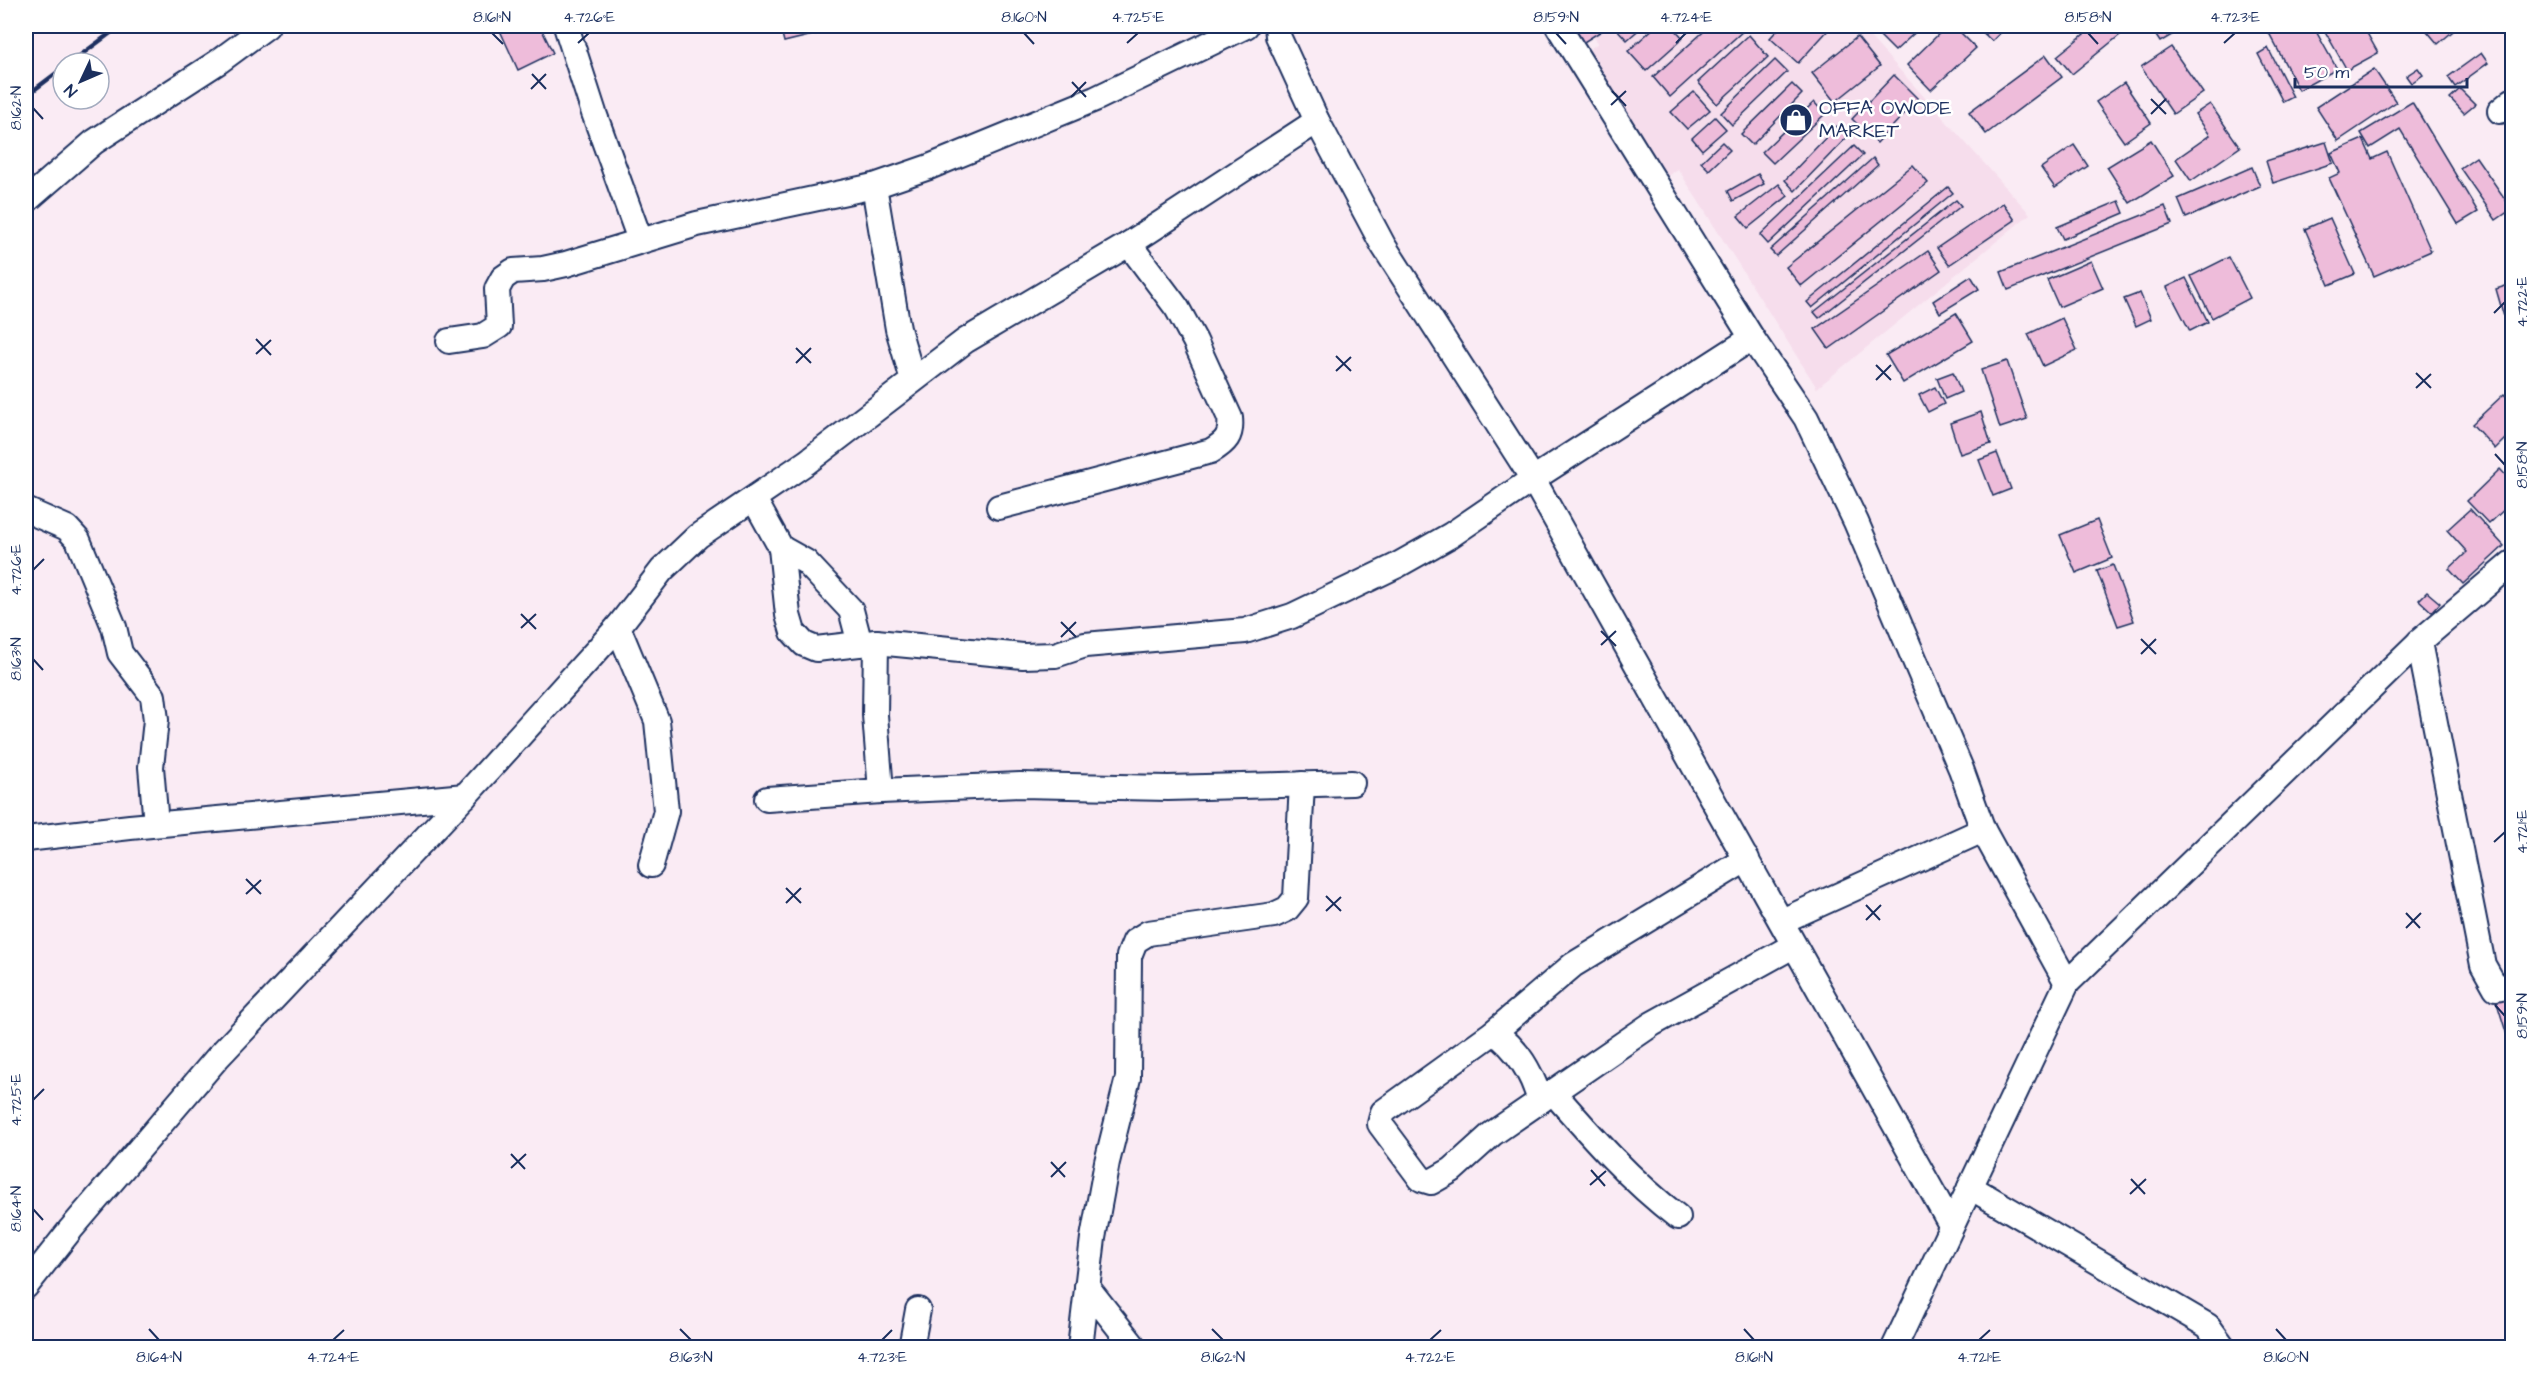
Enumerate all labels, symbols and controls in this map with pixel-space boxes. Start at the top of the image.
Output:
text: 8.161°N [473,7,511,28]
text: 4.726°E [563,7,615,28]
text: 8.160°N [1001,7,1047,28]
text: 4.725°E [1112,7,1165,28]
text: 8.159°N [1533,7,1579,28]
text: 4.724°E [1660,7,1712,28]
text: 8.158°N [2065,7,2111,28]
text: 4.723°E [2210,7,2260,28]
north arrow [51,51,111,111]
scale bar [2295,51,2468,89]
text: 50 m [2304,60,2349,85]
text: N [60,79,82,102]
text: 8.162°N [6,86,27,130]
place label: OFFA OWODE MARKET [1819,94,1951,145]
shop icon: OFFA OWODE MARKET [1778,102,1814,138]
text: 4.722°E [2512,276,2533,327]
text: 8.158°N [2512,442,2533,488]
text: 4.726°E [6,544,27,596]
text: 8.163°N [6,637,27,681]
text: 4.721°E [2512,810,2533,854]
text: 8.159°N [2512,993,2533,1039]
text: 4.725°E [6,1073,27,1126]
text: 8.164°N [6,1186,27,1232]
text: 8.164°N [136,1347,182,1368]
text: 4.724°E [307,1347,359,1368]
text: 8.163°N [669,1347,713,1368]
text: 4.723°E [857,1347,907,1368]
text: 8.162°N [1201,1347,1245,1368]
text: 4.722°E [1405,1347,1456,1368]
text: 8.161°N [1735,1347,1773,1368]
text: 4.721°E [1957,1347,2001,1368]
text: 8.160°N [2263,1347,2309,1368]

